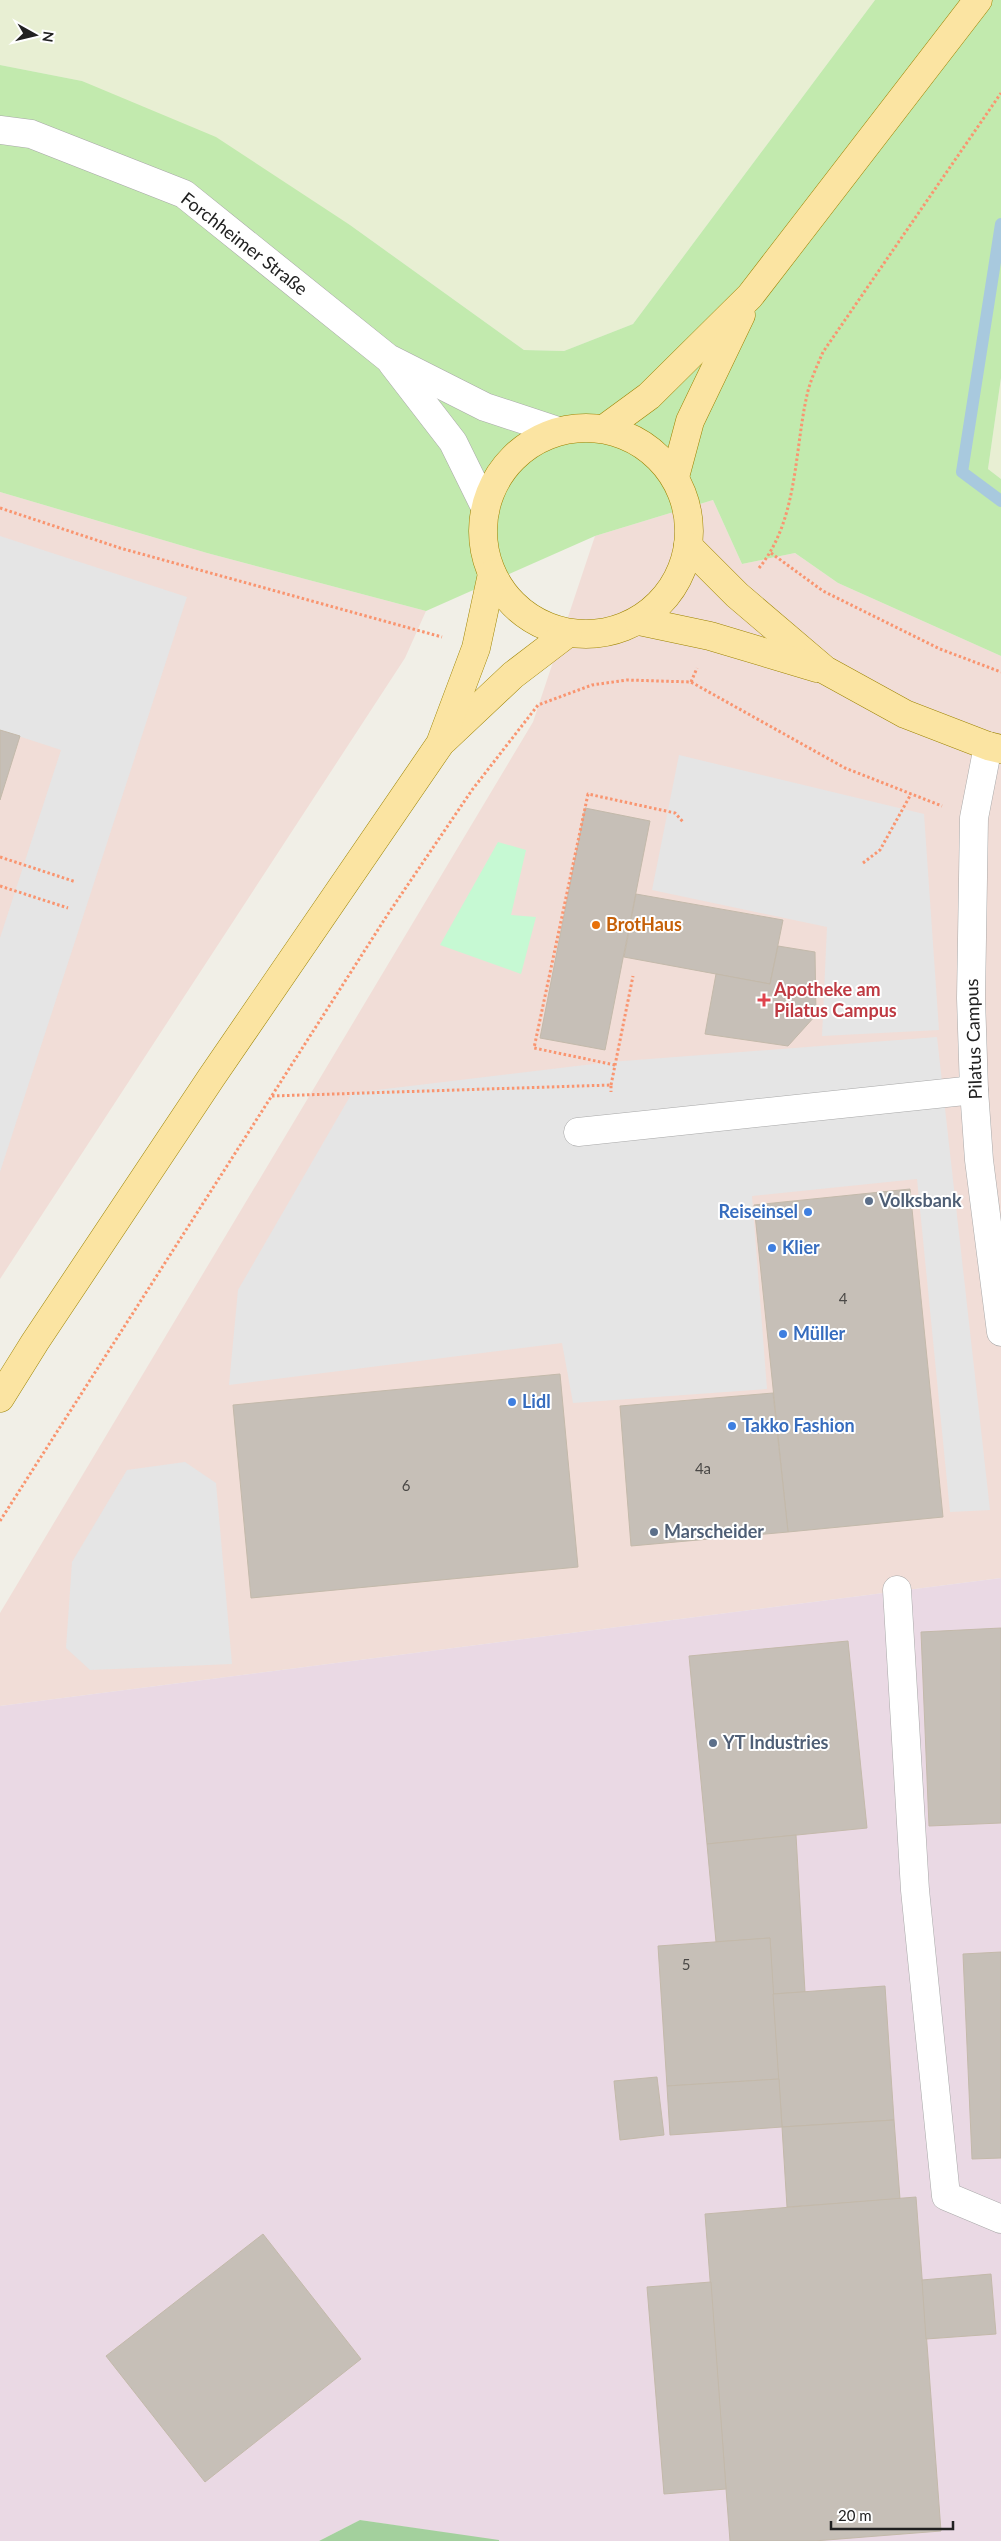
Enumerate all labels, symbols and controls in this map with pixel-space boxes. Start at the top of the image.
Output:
north arrow [10,10,60,60]
text: N [39,30,58,43]
street label: Forchheimer Straße [177,187,312,299]
place label: BrotHaus [606,913,682,935]
marker: BrotHaus [590,919,602,931]
place label: Apotheke am Pilatus Campus [773,978,897,1021]
street label: Pilatus Campus [960,978,986,1100]
marker: Apotheke am Pilatus Campus [758,994,770,1006]
place label: Volksbank [878,1189,962,1211]
marker: Volksbank [863,1195,875,1207]
place label: Reiseinsel [719,1200,798,1222]
marker: Reiseinsel [802,1206,814,1218]
place label: Klier [782,1236,820,1258]
marker: Klier [766,1242,778,1254]
house number: 4 [839,1289,848,1307]
place label: Müller [793,1322,846,1344]
marker: Müller [777,1328,789,1340]
place label: Lidl [522,1390,551,1412]
marker: Lidl [506,1396,518,1408]
place label: Takko Fashion [742,1414,855,1436]
marker: Takko Fashion [726,1420,738,1432]
house number: 4a [695,1459,711,1477]
house number: 6 [402,1476,411,1494]
place label: Marscheider [664,1520,764,1542]
marker: Marscheider [648,1526,660,1538]
place label: YT Industries [722,1731,829,1753]
marker: YT Industries [707,1737,719,1749]
house number: 5 [682,1955,690,1973]
scale bar [831,2498,954,2530]
text: 20 m [838,2506,872,2524]

